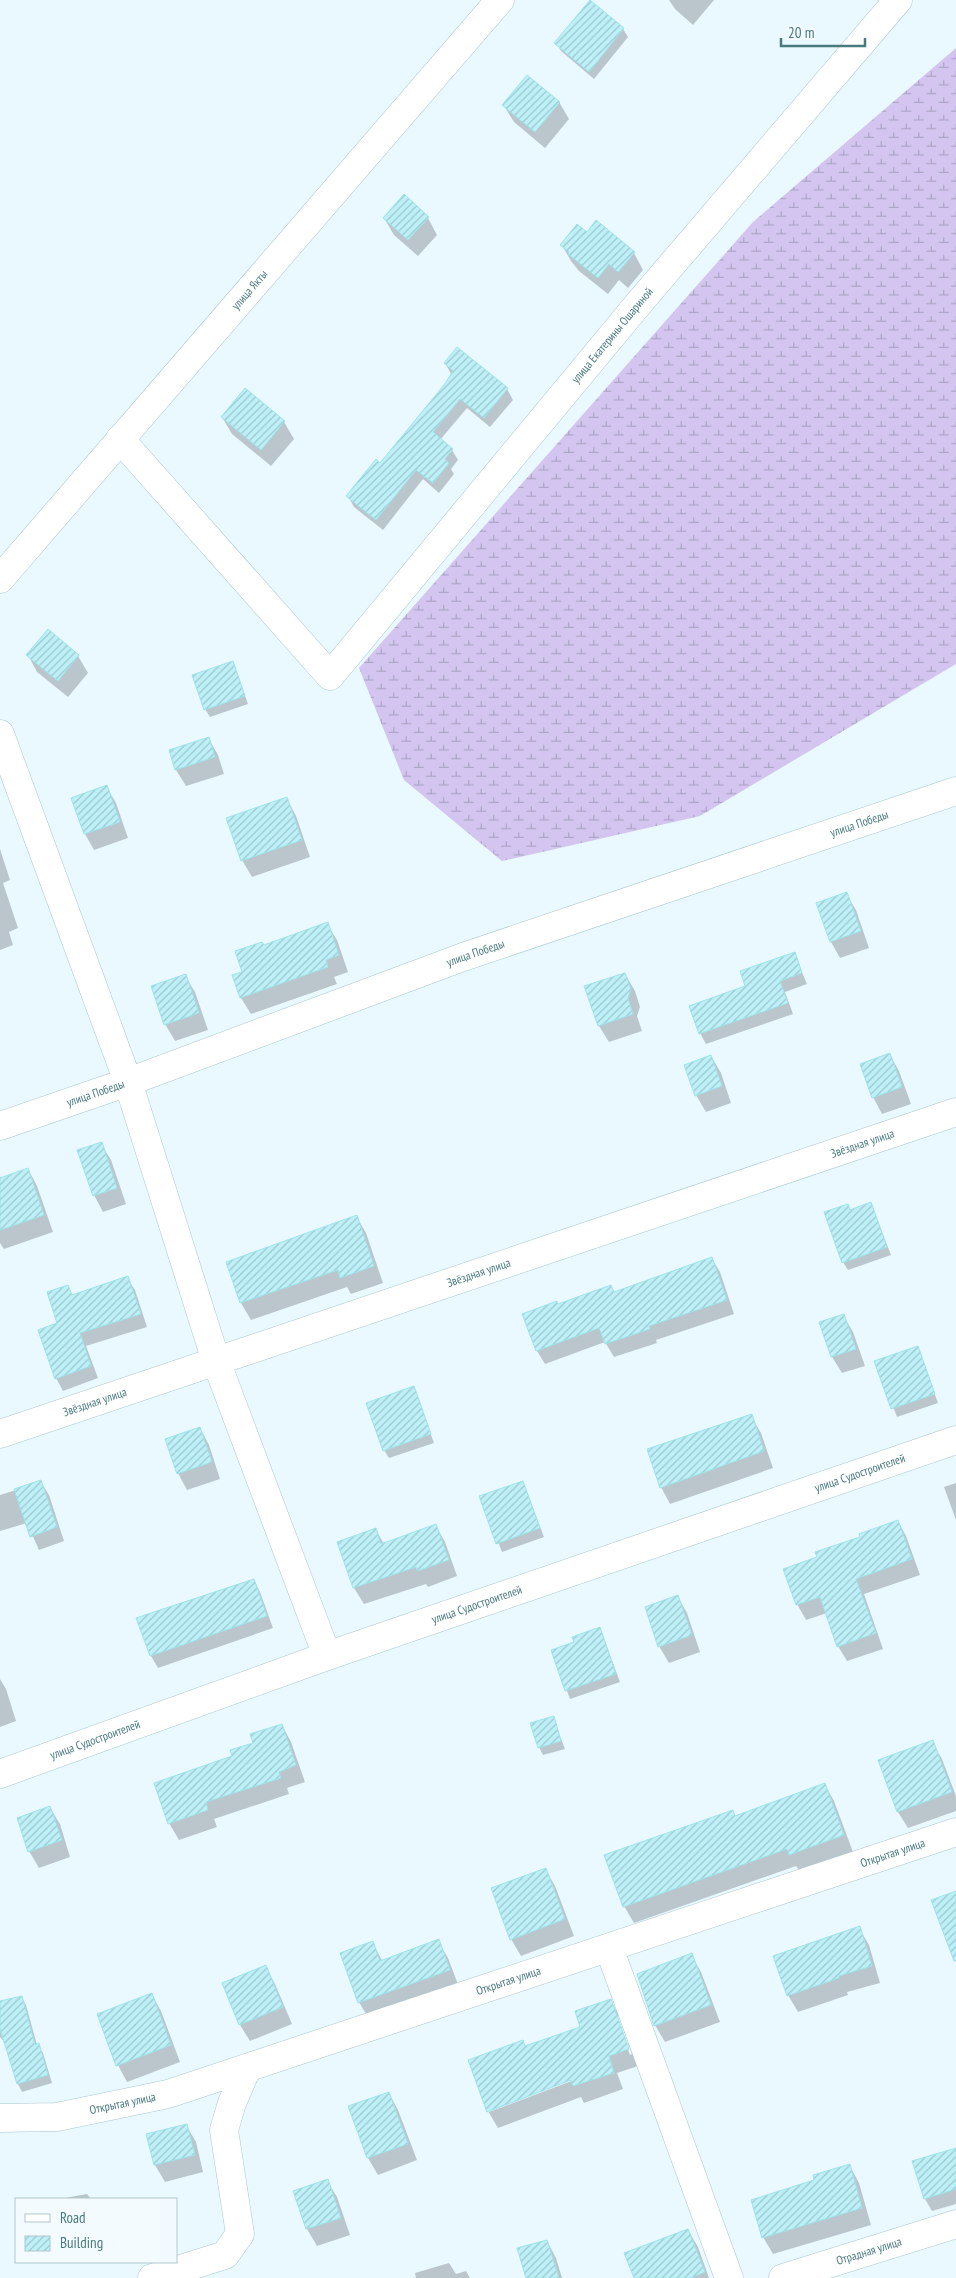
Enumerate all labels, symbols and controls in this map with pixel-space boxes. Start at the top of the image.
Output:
scale bar [781,15,865,47]
text: 20 m [788,23,814,42]
street label: улица Якты [228,267,271,313]
street label: улица Екатерины Ошариной [568,284,656,386]
street label: улица Победы [828,806,890,840]
street label: улица Победы [444,936,506,970]
street label: улица Победы [64,1076,126,1110]
street label: Звёздная улица [828,1125,896,1161]
street label: Звёздная улица [445,1255,512,1290]
street label: Звёздная улица [61,1384,129,1419]
street label: улица Судостроителей [812,1450,907,1495]
street label: улица Судостроителей [429,1582,524,1627]
street label: улица Судостроителей [48,1716,142,1762]
street label: Открытая улица [858,1835,927,1870]
street label: Открытая улица [474,1963,543,1998]
street label: Открытая улица [88,2089,157,2117]
legend [15,2198,178,2263]
text: Road [60,2208,86,2227]
text: Building [60,2233,103,2252]
street label: Отрадная улица [834,2233,903,2268]

